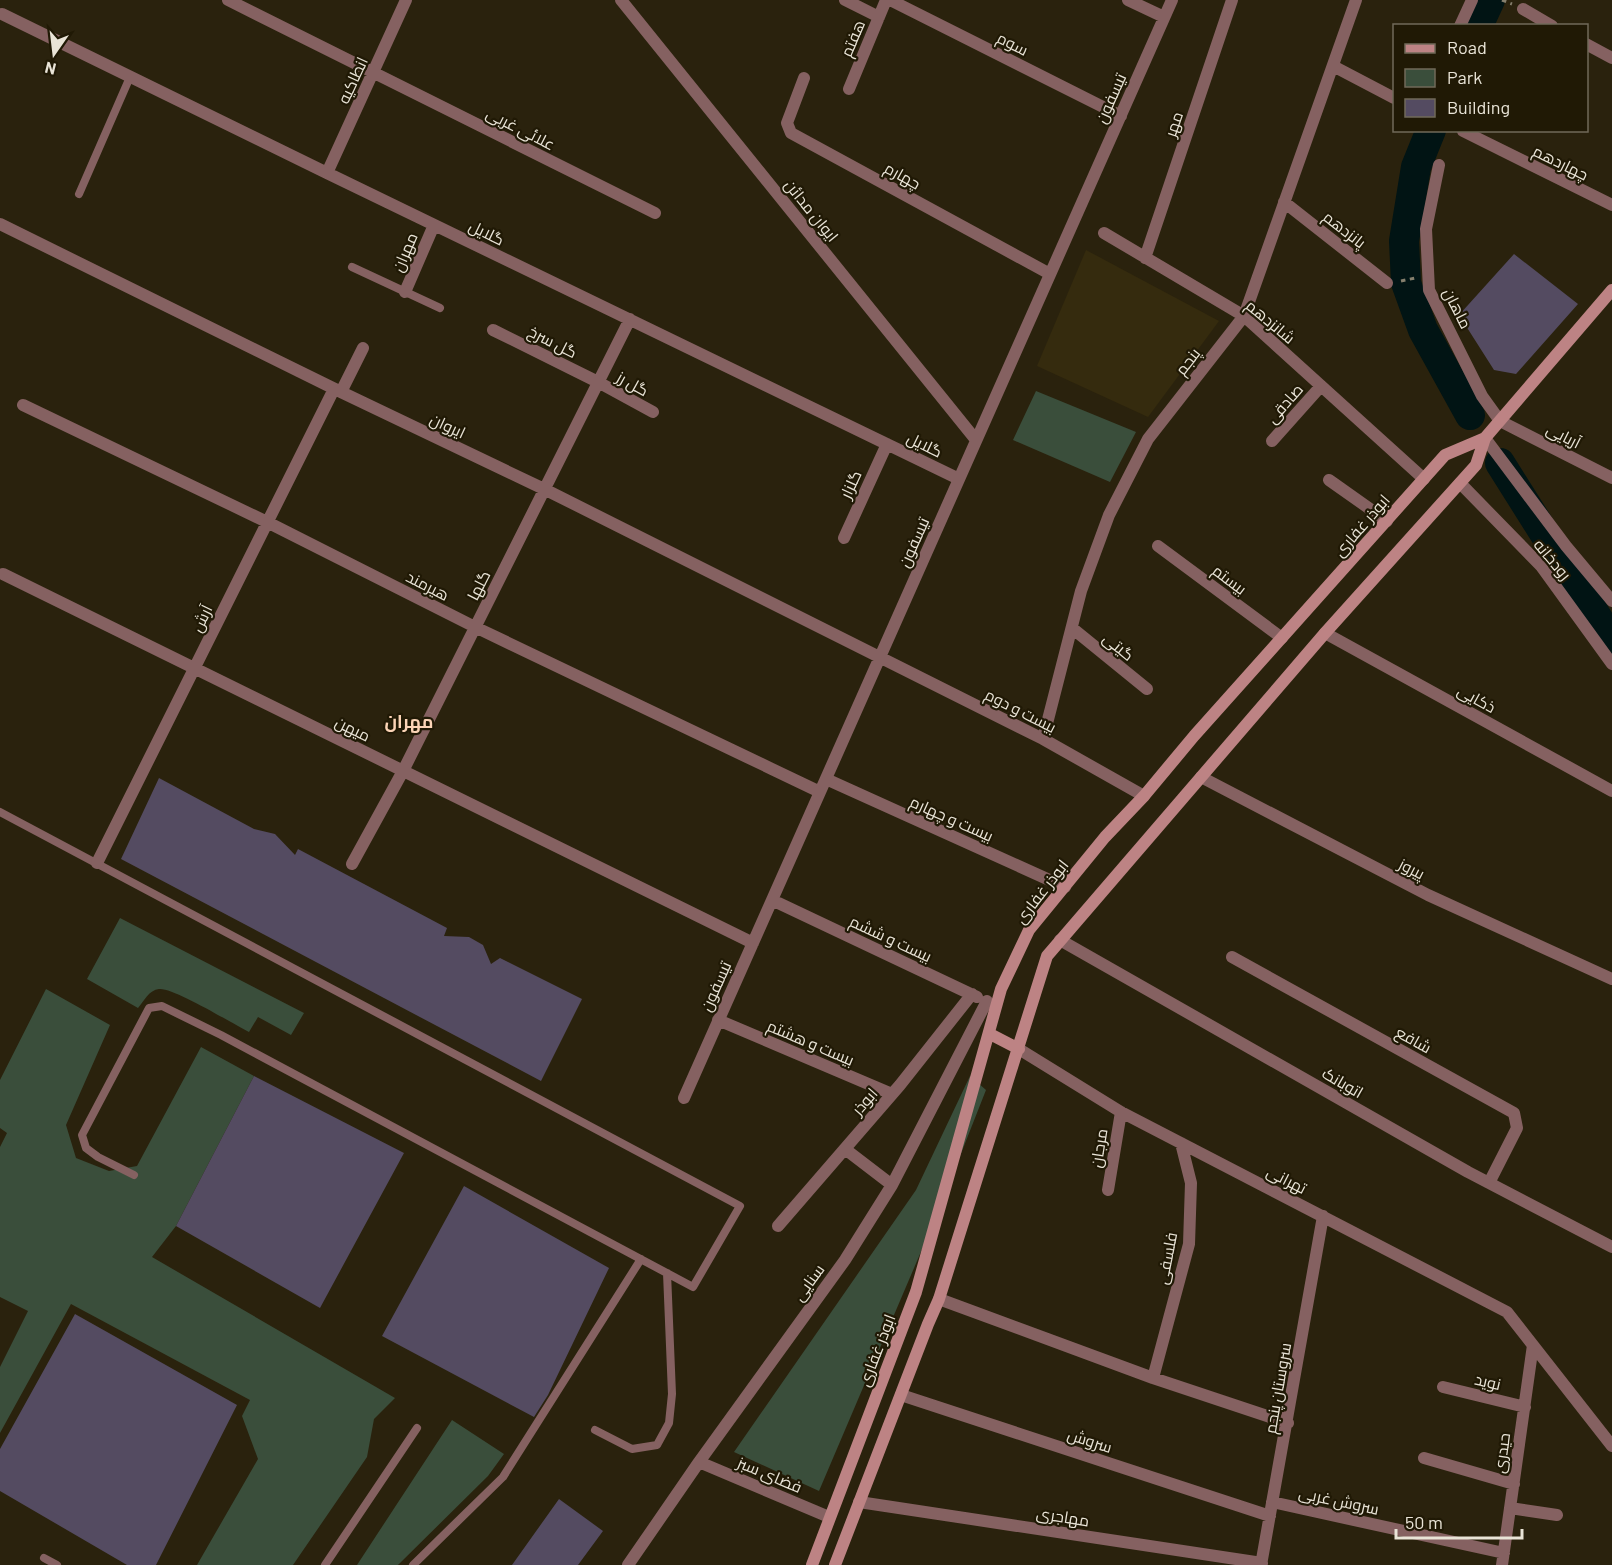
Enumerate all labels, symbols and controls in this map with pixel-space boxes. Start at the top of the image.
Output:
street label: هفتم [836,17,871,60]
north arrow [24,24,84,84]
legend [1393,24,1588,132]
street label: سوم [993,27,1032,62]
text: Road [1447,36,1487,58]
street label: انطاکیه [333,54,372,107]
text: N [43,59,58,80]
text: Park [1447,66,1482,88]
street label: تیسفون [1091,69,1132,127]
text: Building [1447,96,1510,118]
street label: علائی غربی [483,103,559,155]
street label: مهر [1160,109,1188,141]
street label: چهاردهم [1529,140,1592,186]
street label: چهارم [880,157,924,195]
street label: ایوان مدائن [780,175,843,246]
street label: پانزدهم [1318,206,1371,254]
street label: گلایل [465,215,508,250]
street label: مهران [387,230,423,275]
street label: ماهان [1438,284,1476,332]
street label: شانزدهم [1241,295,1299,349]
street label: گل سرخ [524,321,581,364]
street label: پنجم [1171,343,1206,380]
street label: گل رز [612,366,652,401]
street label: صادقی [1262,379,1308,428]
street label: ایروان [426,409,469,443]
street label: آریایی [1543,418,1585,454]
street label: گلایل [903,427,946,462]
street label: گلزار [835,467,866,502]
street label: ابوذر غفاری [1329,490,1395,561]
street label: تیسفون [894,513,935,571]
street label: رودخانه [1530,535,1576,584]
street label: بیستم [1207,560,1251,600]
street label: هیرمند [403,566,453,605]
street label: گلها [462,567,495,604]
street label: آرش [186,601,218,636]
street label: گیتی [1098,628,1138,666]
street label: ذکایی [1454,680,1499,718]
street label: بیست و دوم [981,684,1060,739]
district label: مهران [385,710,433,733]
street label: میهن [331,711,374,746]
street label: بیست و چهارم [906,791,997,848]
street label: پیروز [1394,853,1429,886]
street label: ابوذر غفاری [1010,855,1073,928]
street label: بیست و ششم [846,911,935,968]
street label: تیسفون [696,957,737,1015]
street label: بیست و هشتم [763,1015,857,1072]
street label: شافع [1391,1022,1435,1059]
street label: اتوبانک [1319,1063,1367,1102]
street label: ابوذر [846,1084,882,1120]
street label: مرجان [1086,1127,1112,1169]
street label: تهرانی [1263,1161,1311,1199]
street label: فلسفی [1152,1230,1182,1286]
street label: سنایی [788,1260,829,1305]
street label: ابوذر غفاری [854,1311,900,1390]
street label: سروستان پنجم [1260,1341,1297,1436]
street label: نوید [1473,1369,1503,1394]
street label: سروش [1065,1424,1115,1458]
street label: حیدری [1489,1432,1515,1475]
street label: فضای سبز [733,1452,805,1498]
street label: سروش غربی [1297,1482,1381,1520]
street label: مهاجری [1035,1502,1091,1532]
scale bar [1396,1502,1522,1540]
text: 50 m [1405,1511,1443,1533]

